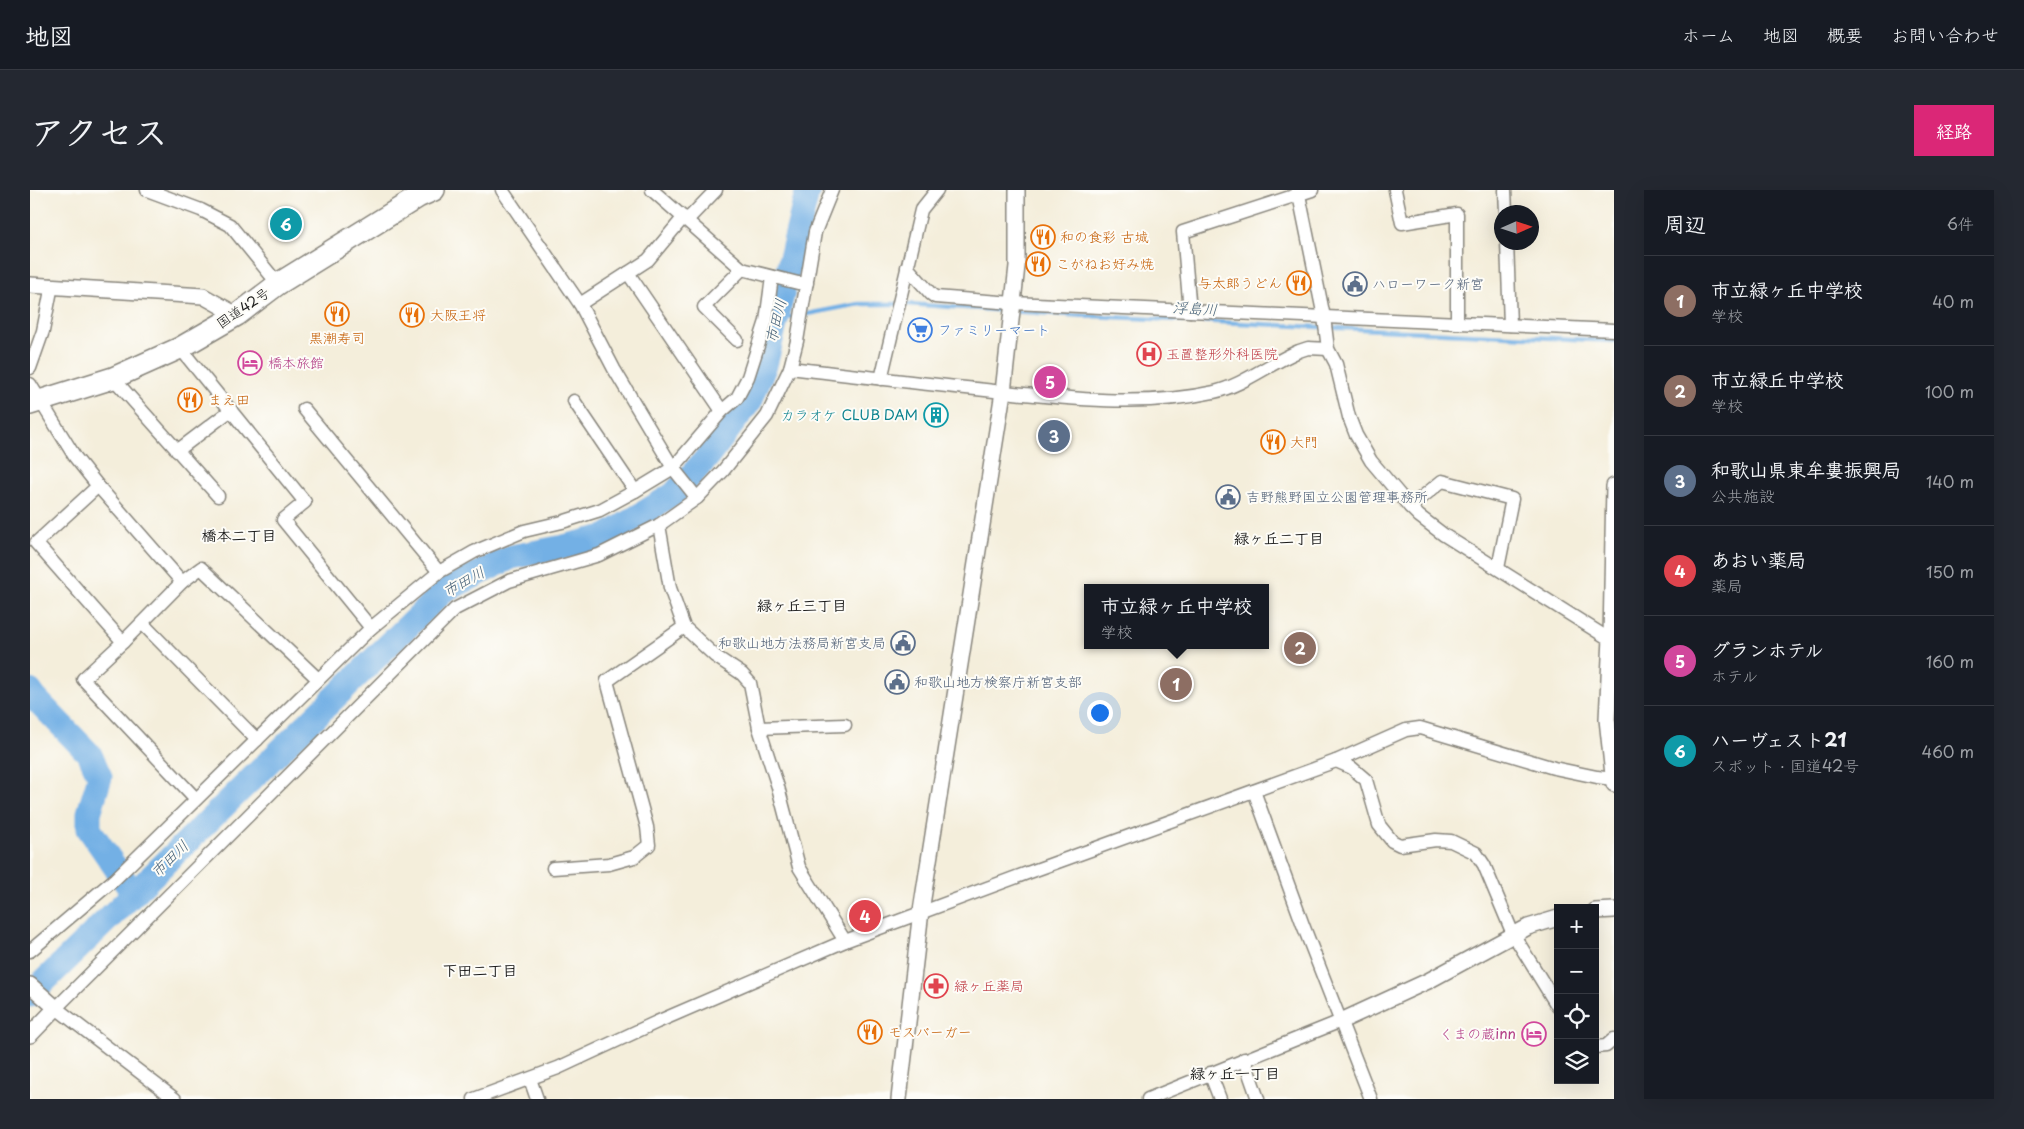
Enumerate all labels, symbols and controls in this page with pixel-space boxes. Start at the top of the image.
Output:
text: 地図 [25,17,73,53]
text: ホーム [1682,21,1735,48]
text: 地図 [1763,21,1799,48]
text: 概要 [1827,21,1863,48]
text: お問い合わせ [1891,21,1999,48]
text: アクセス [30,104,168,157]
button: 経路 [1914,105,1994,156]
pin: 6 [270,205,302,243]
north arrow [1494,205,1539,250]
text: 周辺 [1664,207,1706,239]
text: 6件 [1947,211,1974,235]
restaurant icon: 和の食彩 古城 [1030,224,1056,250]
place label: 和の食彩 古城 [1060,226,1149,247]
restaurant icon: こがねお好み焼 [1025,251,1051,277]
place label: こがねお好み焼 [1056,253,1154,274]
restaurant icon: 与太郎うどん [1286,270,1312,296]
public building icon: ハローワーク新宮 [1342,271,1368,297]
place label: 与太郎うどん [1198,272,1282,293]
place label: ハローワーク新宮 [1372,273,1484,294]
text: 市立緑ヶ丘中学校 [1711,275,1863,303]
street label: 国道42号 [212,282,274,333]
text: 1 [1676,289,1684,313]
text: 40 m [1932,289,1974,313]
water label: 浮島川 [1172,295,1218,320]
water label: 市田川 [758,296,791,345]
restaurant icon: 黒潮寿司 [324,301,350,327]
restaurant icon: 大阪王将 [399,302,425,328]
text: 学校 [1711,303,1743,327]
place label: 大阪王将 [430,304,486,325]
supermarket icon: ファミリーマート [907,317,933,343]
place label: ファミリーマート [938,319,1050,340]
place label: 黒潮寿司 [309,327,365,348]
hospital icon: 玉置整形外科医院 [1136,341,1162,367]
place label: 玉置整形外科医院 [1166,343,1278,364]
hotel icon: 橋本旅館 [237,350,263,376]
place label: 橋本旅館 [268,352,324,373]
pin: 5 [1034,363,1066,401]
text: 市立緑丘中学校 [1711,365,1844,393]
text: 2 [1674,379,1686,403]
text: 100 m [1925,379,1974,403]
restaurant icon: まえ田 [177,387,203,413]
place label: まえ田 [208,389,250,410]
text: 学校 [1711,393,1743,417]
building icon: カラオケ CLUB DAM [923,402,949,428]
place label: カラオケ CLUB DAM [781,404,918,425]
pin: 3 [1038,417,1070,455]
restaurant icon: 大門 [1260,429,1286,455]
place label: 大門 [1290,431,1318,452]
text: 和歌山県東牟婁振興局 [1711,455,1901,483]
text: 3 [1675,469,1685,493]
text: 140 m [1926,469,1974,493]
text: 公共施設 [1711,483,1775,507]
public building icon: 吉野熊野国立公園管理事務所 [1215,484,1241,510]
place label: 吉野熊野国立公園管理事務所 [1246,486,1428,507]
district label: 橋本二丁目 [201,523,277,546]
district label: 緑ヶ丘二丁目 [1234,526,1324,549]
text: あおい薬局 [1711,545,1806,573]
text: 4 [1675,559,1685,583]
text: 150 m [1926,559,1974,583]
water label: 市田川 [438,560,489,602]
text: 薬局 [1711,573,1743,597]
popup [1084,584,1269,649]
text: 市立緑ヶ丘中学校 [1100,591,1253,619]
district label: 緑ヶ丘三丁目 [757,593,847,616]
text: 学校 [1100,619,1133,643]
pin: 2 [1284,629,1316,667]
public building icon: 和歌山地方法務局新宮支局 [890,630,916,656]
place label: 和歌山地方法務局新宮支局 [718,632,886,653]
text: グランホテル [1711,635,1824,663]
text: 5 [1675,649,1685,673]
text: 160 m [1926,649,1974,673]
text: ホテル [1711,663,1758,687]
pin: 1 [1160,665,1192,703]
public building icon: 和歌山地方検察庁新宮支部 [884,669,910,695]
place label: 和歌山地方検察庁新宮支部 [914,671,1082,692]
your location [1087,700,1113,726]
text: ハーヴェスト21 [1711,725,1847,753]
text: 6 [1674,739,1686,763]
text: 460 m [1922,739,1974,763]
text: スポット · 国道42号 [1711,753,1859,777]
water label: 市田川 [145,834,193,882]
pin: 4 [849,897,881,935]
map controls [1554,904,1599,1084]
button: + [1554,904,1599,949]
button: − [1554,949,1599,994]
district label: 下田二丁目 [442,958,518,981]
pharmacy icon: 緑ヶ丘薬局 [923,973,949,999]
place label: 緑ヶ丘薬局 [954,975,1024,996]
button: locate [1554,994,1599,1039]
restaurant icon: モスバーガー [857,1019,883,1045]
place label: モスバーガー [888,1021,972,1042]
hotel icon: くまの蔵inn [1521,1021,1547,1047]
place label: くまの蔵inn [1439,1023,1516,1044]
button: layers [1554,1039,1599,1084]
district label: 緑ヶ丘一丁目 [1190,1061,1280,1084]

